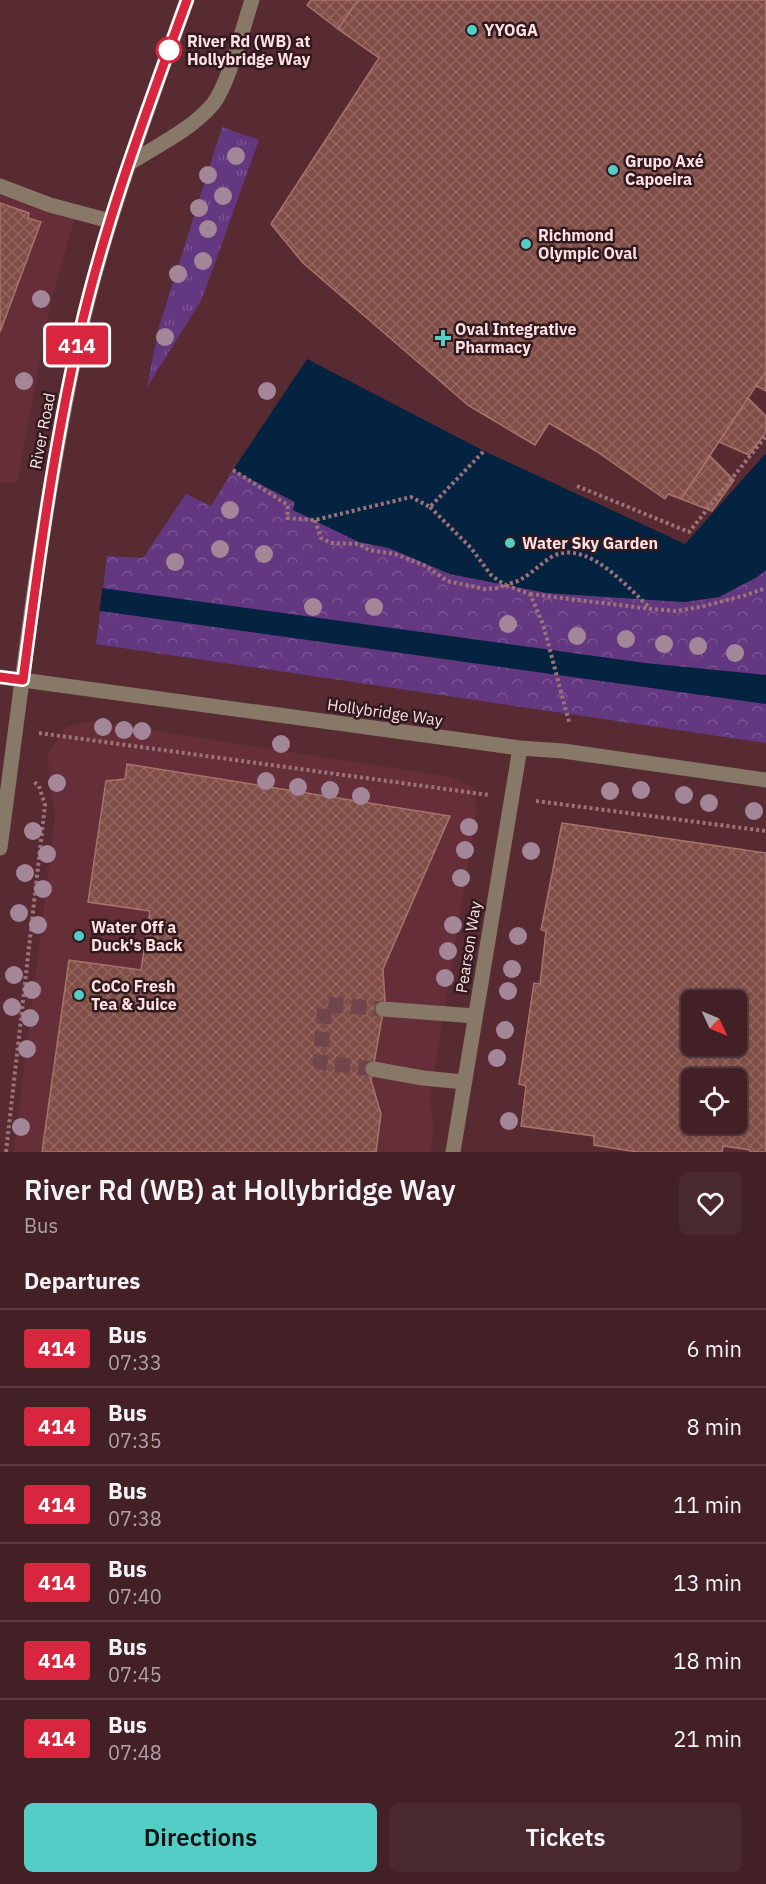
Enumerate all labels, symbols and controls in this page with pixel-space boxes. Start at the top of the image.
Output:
place label: YYOGA [484,20,538,40]
marker: YYOGA [465,23,479,37]
place label: River Rd (WB) at Hollybridge Way [187,31,311,69]
marker: River Rd (WB) at Hollybridge Way [156,37,182,63]
place label: Grupo Axé Capoeira [625,151,704,189]
marker: Grupo Axé Capoeira [606,163,620,177]
place label: Richmond Olympic Oval [538,225,637,263]
marker: Richmond Olympic Oval [519,237,533,251]
place label: Oval Integrative Pharmacy [455,319,576,357]
line badge: 414 [42,326,112,364]
text: 414 [58,331,96,359]
marker: Oval Integrative Pharmacy [436,331,450,345]
street label: River Road [25,391,59,471]
place label: Water Sky Garden [522,533,658,553]
marker: Water Sky Garden [503,536,517,550]
street label: Hollybridge Way [326,694,444,730]
street label: Pearson Way [451,900,485,994]
place label: Water Off a Duck's Back [91,917,183,955]
marker: Water Off a Duck's Back [72,929,86,943]
place label: CoCo Fresh Tea & Juice [91,976,177,1014]
marker: CoCo Fresh Tea & Juice [72,988,86,1002]
north arrow [681,990,747,1056]
map controls [681,990,747,1134]
button: locate [681,1068,747,1134]
text: River Rd (WB) at Hollybridge Way [24,1171,456,1208]
button: heart [679,1172,742,1235]
text: Bus [24,1212,58,1239]
text: Departures [24,1266,140,1295]
text: Bus [108,1320,147,1349]
text: 414 [38,1334,76,1362]
text: 6 min [686,1334,742,1363]
text: 07:33 [108,1349,162,1376]
text: Bus [108,1398,147,1427]
text: 414 [38,1412,76,1440]
text: 8 min [686,1412,742,1441]
text: 07:35 [108,1427,162,1454]
text: Bus [108,1476,147,1505]
text: 414 [38,1490,76,1518]
text: 11 min [673,1490,742,1519]
text: 07:38 [108,1505,162,1532]
text: Bus [108,1554,147,1583]
text: 414 [38,1568,76,1596]
text: 13 min [673,1568,742,1597]
text: 07:40 [108,1583,162,1610]
text: Bus [108,1632,147,1661]
text: 414 [38,1646,76,1674]
text: 18 min [673,1646,742,1675]
text: 07:45 [108,1661,162,1688]
text: Bus [108,1710,147,1739]
text: 414 [38,1724,76,1752]
text: 21 min [673,1724,742,1753]
text: 07:48 [108,1739,162,1766]
button: Directions [24,1803,377,1872]
button: Tickets [389,1803,742,1872]

